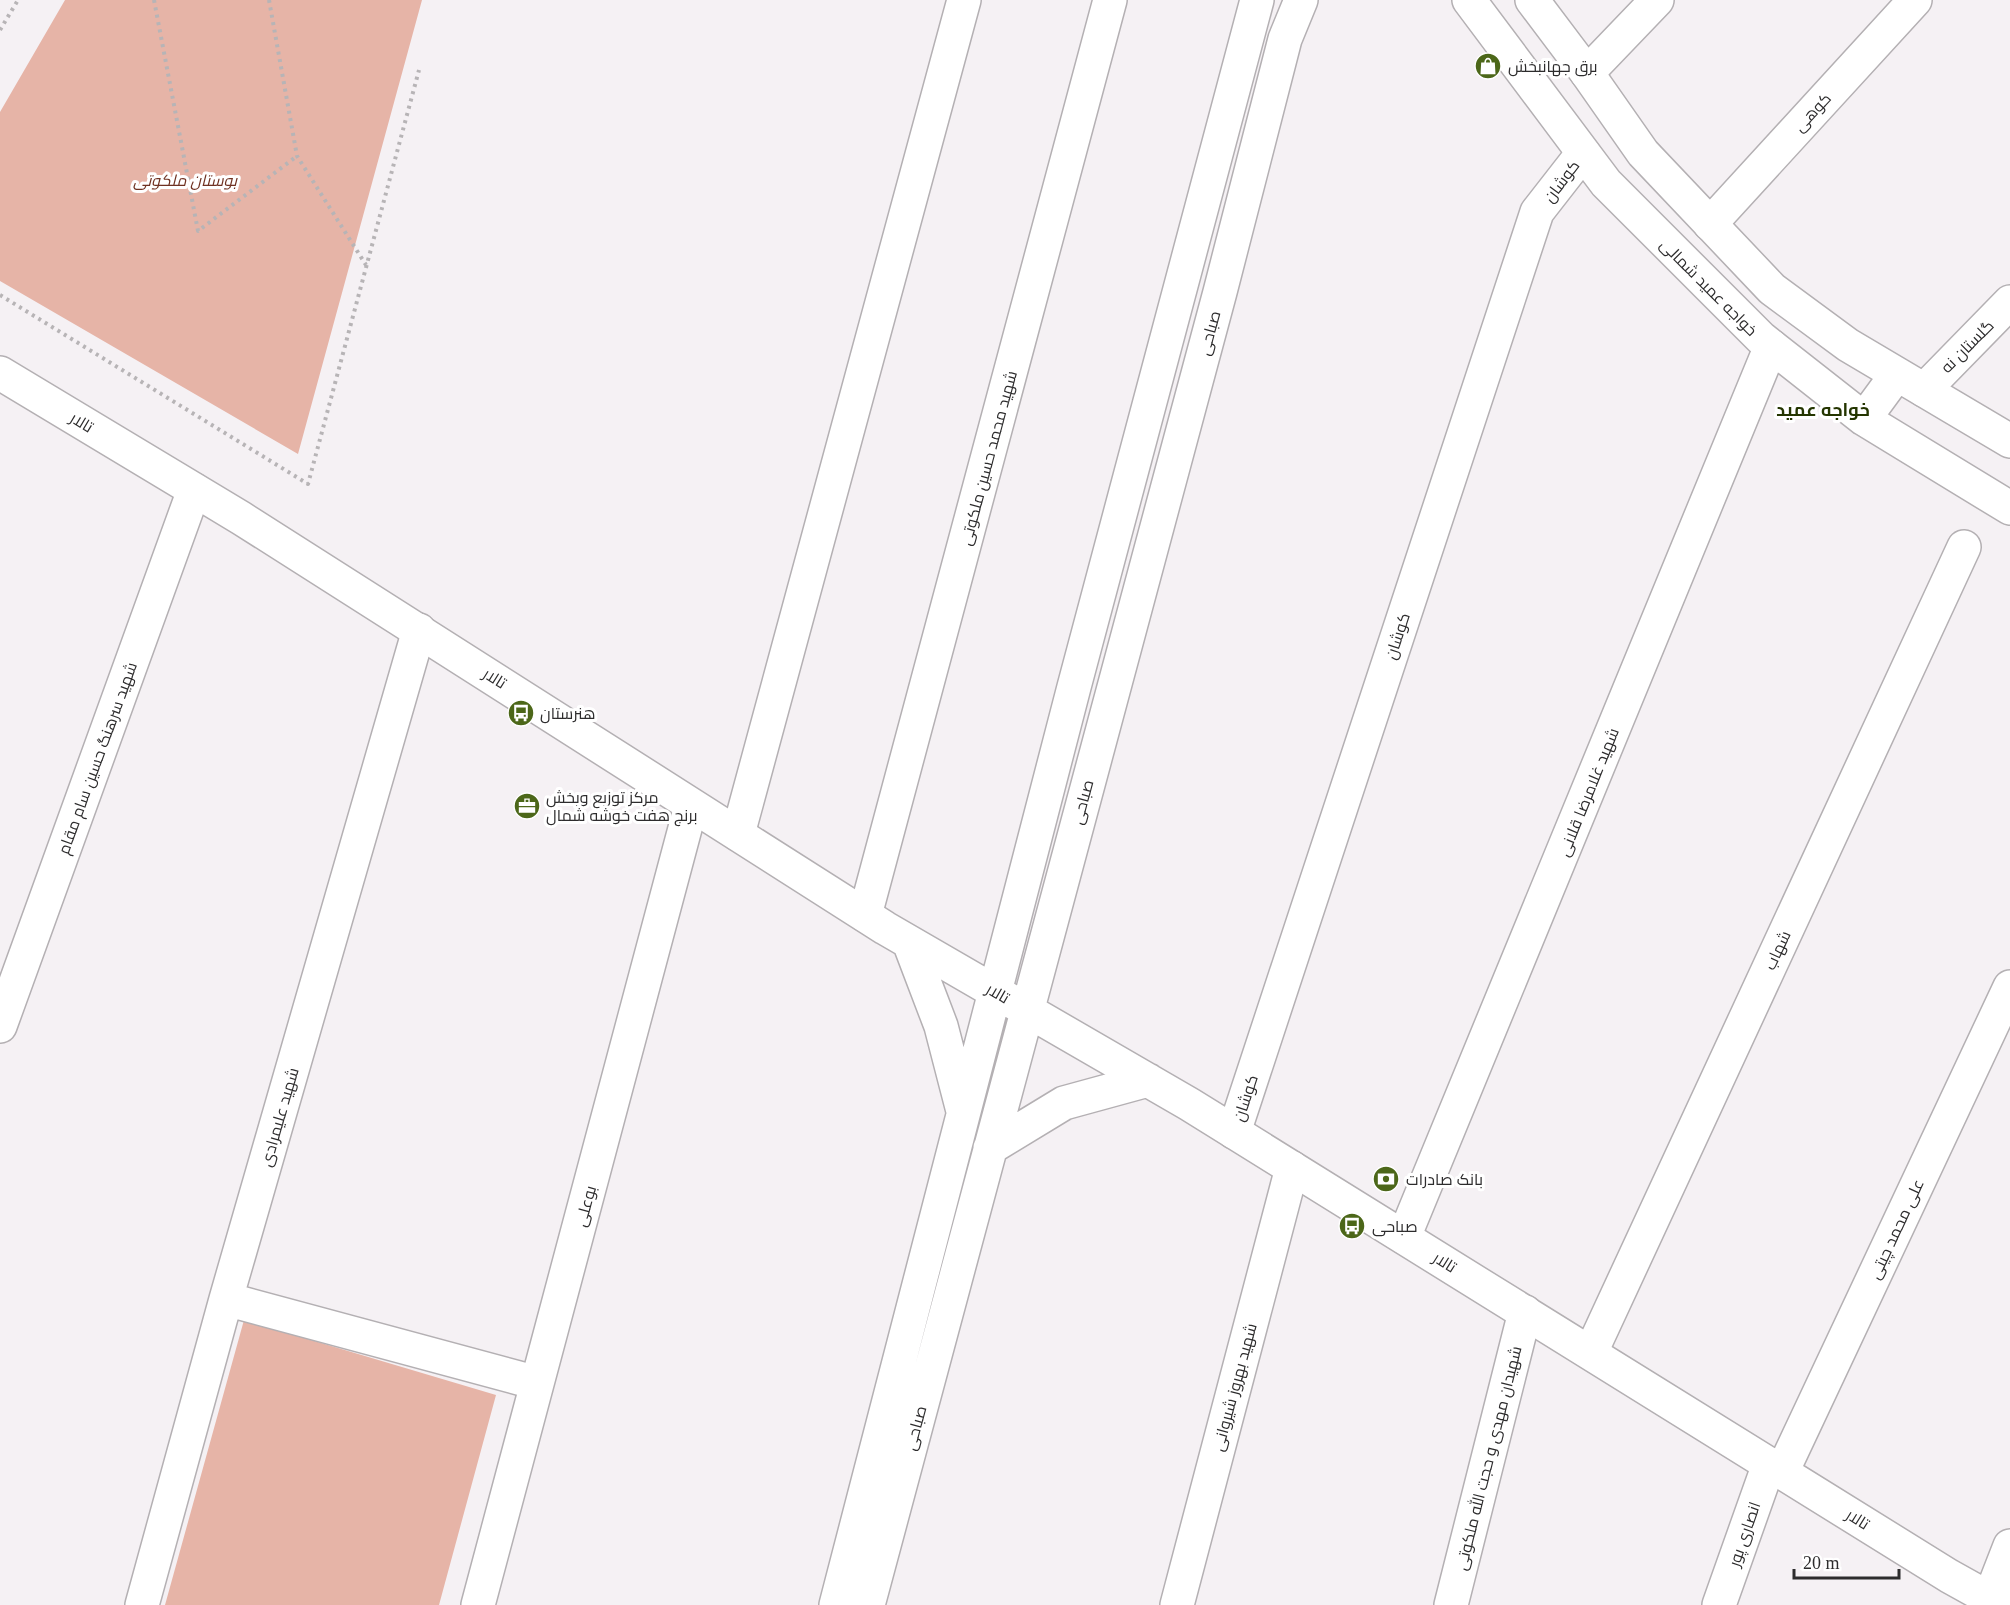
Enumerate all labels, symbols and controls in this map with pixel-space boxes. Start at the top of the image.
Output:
shop icon: برق جهانبخش [1473,51,1503,81]
place label: برق جهانبخش [1508,58,1598,77]
street label: کوهی [1790,90,1836,136]
street label: کوشان [1540,157,1584,207]
park label: بوستان ملکوتی [133,172,238,190]
street label: خواجه عمید شمالی [1655,236,1760,341]
street label: صباحی [1195,309,1226,358]
street label: گلستان نه [1938,317,1998,377]
street label: شهید محمد حسین ملکوتی [957,369,1022,548]
district label: خواجه عمید [1776,400,1870,421]
street label: تالار [66,409,97,437]
street label: کوشان [1382,611,1415,662]
street label: شهید سرهنگ حسین سام مقام [55,660,143,858]
street label: تالار [479,664,510,693]
bus stop icon: هنرستان [506,698,536,728]
place label: هنرستان [540,705,596,724]
street label: شهید غلامرضا قلانی [1555,725,1624,860]
street label: صباحی [1068,778,1099,827]
place label: مرکز توزیع وپخش برنج هفت خوشه شمال [546,789,697,827]
office icon: مرکز توزیع وپخش برنج هفت خوشه شمال [512,791,542,821]
street label: شهاب [1761,928,1796,973]
street label: تالار [982,980,1013,1008]
street label: شهید علیمرادی [257,1066,304,1169]
street label: کوشان [1230,1073,1263,1124]
bank icon: بانک صادرات [1371,1164,1401,1194]
place label: بانک صادرات [1406,1171,1483,1189]
street label: علی محمد چیتی [1866,1177,1930,1283]
street label: بوعلی [572,1184,601,1229]
bus stop icon: صباحی [1337,1211,1367,1241]
place label: صباحی [1372,1218,1418,1237]
street label: تالار [1429,1248,1460,1277]
street label: شهید بهروز شیروانی [1209,1321,1262,1454]
street label: شهیدان مهدی و حجت الله ملکوتی [1450,1344,1527,1573]
street label: صباحی [901,1404,932,1453]
street label: انصاری پور [1725,1500,1766,1571]
street label: تالار [1842,1505,1873,1534]
scale bar [1794,1542,1899,1580]
text: 20 m [1803,1553,1840,1573]

